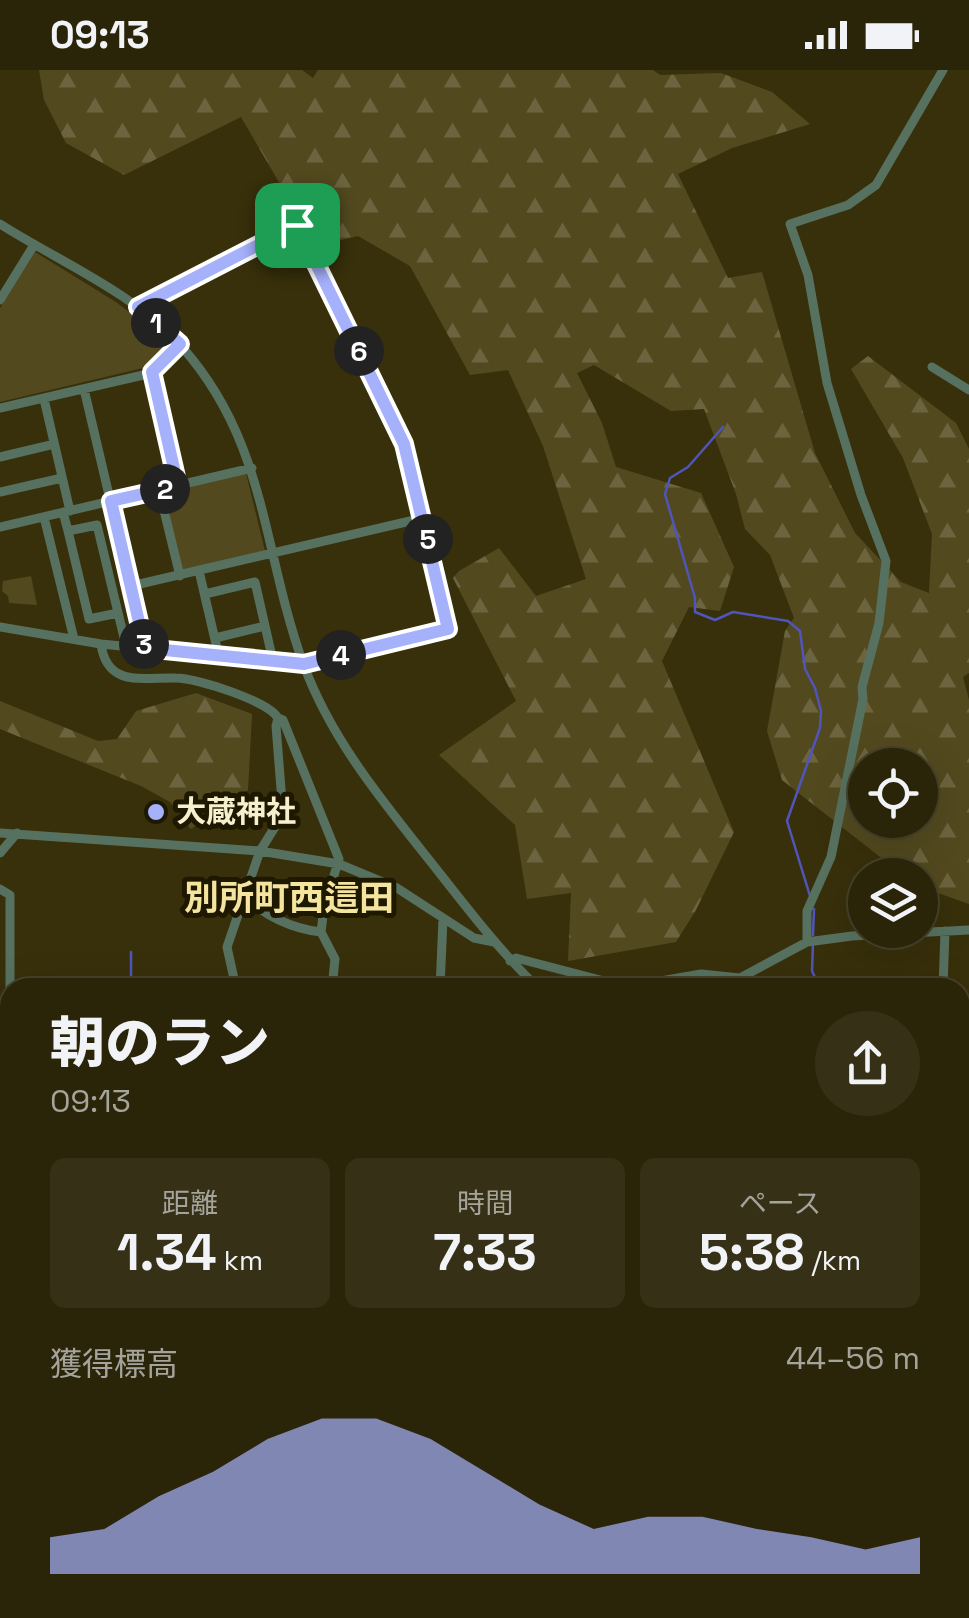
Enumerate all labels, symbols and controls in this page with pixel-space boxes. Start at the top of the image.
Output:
text: 09:13 [50,11,150,59]
pin [255,183,340,268]
icon: arrive [270,198,325,253]
pin: 1 [131,298,181,348]
text: 1 [150,305,162,341]
pin: 6 [334,326,384,376]
text: 6 [350,333,368,369]
pin: 2 [140,464,190,514]
text: 2 [157,471,173,507]
pin: 5 [403,514,453,564]
text: 5 [420,521,436,557]
pin: 3 [119,619,169,669]
text: 3 [135,626,153,662]
pin: 4 [316,630,366,680]
text: 4 [332,637,350,673]
map controls [848,748,938,948]
button: locate [848,748,938,838]
place label: 大蔵神社 [176,792,296,831]
marker: 大蔵神社 [145,801,167,823]
button: layers [848,858,938,948]
district label: 別所町西這田 [184,876,394,920]
text: 朝のラン [50,1008,270,1078]
button: share [815,1011,920,1116]
text: 09:13 [50,1081,131,1121]
text: 距離 [162,1185,218,1221]
text: 時間 [457,1185,513,1221]
text: ペース [739,1185,821,1221]
text: 1.34 [117,1221,217,1285]
text: 7:33 [433,1221,537,1285]
text: 5:38 [699,1221,804,1285]
text: km [217,1242,263,1278]
text: /km [804,1242,861,1278]
text: 44–56 m [786,1338,920,1378]
text: 獲得標高 [50,1344,178,1384]

